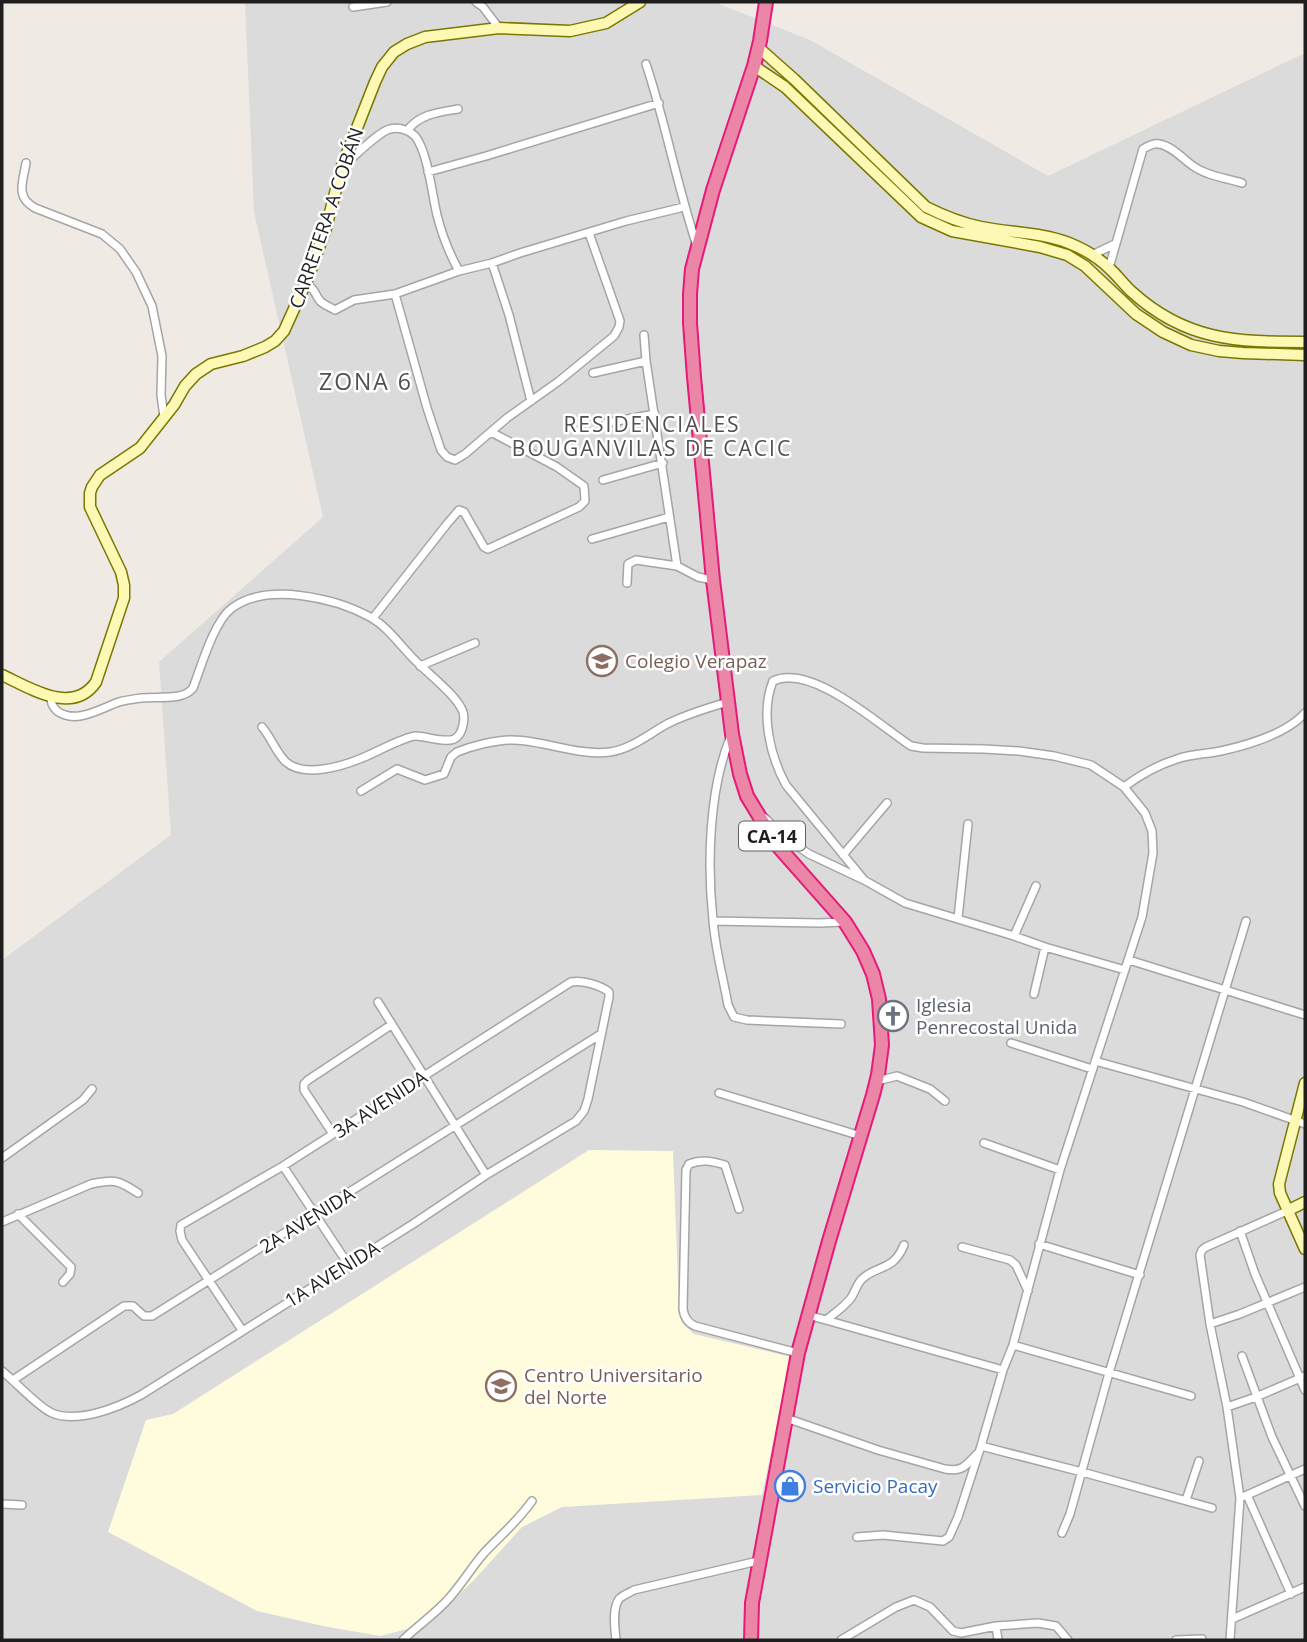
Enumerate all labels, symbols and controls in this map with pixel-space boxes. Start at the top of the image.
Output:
street label: CARRETERA A COBÁN [283,124,369,312]
district label: ZONA 6 [319,365,413,397]
district label: RESIDENCIALES BOUGANVILAS DE CACIC [512,410,792,462]
school or university icon: Colegio Verapaz [585,644,619,678]
place label: Colegio Verapaz [625,648,767,674]
road number: CA-14 [739,822,805,850]
place label: Iglesia Penrecostal Unida [916,992,1077,1040]
church icon: Iglesia Penrecostal Unida [876,999,910,1033]
street label: 3A AVENIDA [328,1064,432,1144]
street label: 2A AVENIDA [255,1181,359,1259]
street label: 1A AVENIDA [280,1235,384,1313]
place label: Centro Universitario del Norte [524,1362,703,1410]
school or university icon: Centro Universitario del Norte [484,1369,518,1403]
shop icon: Servicio Pacay [773,1469,807,1503]
place label: Servicio Pacay [813,1473,938,1499]

